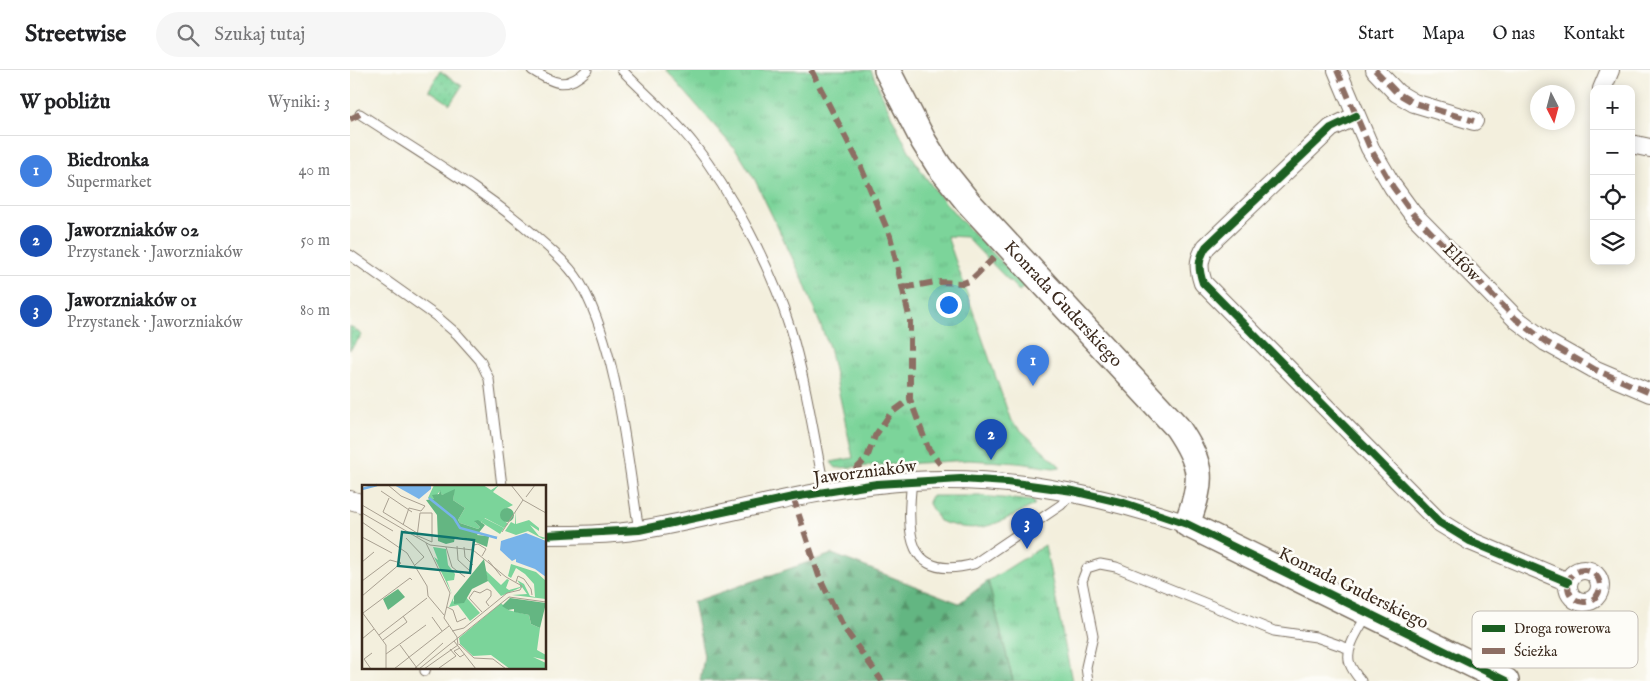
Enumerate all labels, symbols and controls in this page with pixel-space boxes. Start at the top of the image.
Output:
search box [156,12,506,57]
text: Streetwise [25,19,126,50]
icon: search [174,21,202,49]
text: Szukaj tutaj [214,23,305,47]
text: Start [1358,23,1394,46]
text: Mapa [1422,23,1465,46]
text: O nas [1493,23,1535,46]
text: Kontakt [1563,23,1625,46]
north arrow [1530,85,1575,130]
map controls [1590,85,1635,265]
button: + [1590,85,1635,130]
text: W pobliżu [20,89,110,116]
text: Wyniki: 3 [268,93,330,113]
button: − [1590,130,1635,175]
text: Biedronka [67,149,149,173]
text: 1 [33,161,39,181]
text: 40 m [298,161,330,181]
text: Supermarket [67,173,152,193]
button: locate [1590,175,1635,220]
text: Jaworzniaków 02 [67,219,199,243]
button: layers [1590,220,1635,265]
text: 2 [32,231,40,251]
text: 50 m [301,231,330,251]
street label: Konrada Guderskiego [999,236,1128,373]
street label: Elfów [1437,239,1486,288]
text: Przystanek · Jaworzniaków [67,243,243,263]
text: Jaworzniaków 01 [67,289,197,313]
your location [936,292,962,318]
text: 3 [33,301,39,321]
text: 80 m [300,301,330,321]
text: Przystanek · Jaworzniaków [67,313,243,333]
pin: 1 [1017,345,1049,386]
pin: 2 [975,419,1007,460]
street label: Jaworzniaków [810,455,919,491]
inset map [362,485,546,668]
pin: 3 [1011,508,1043,549]
street label: Konrada Guderskiego [1274,543,1432,635]
legend [1472,611,1638,668]
text: Droga rowerowa [1514,620,1611,638]
text: Ścieżka [1514,642,1558,661]

